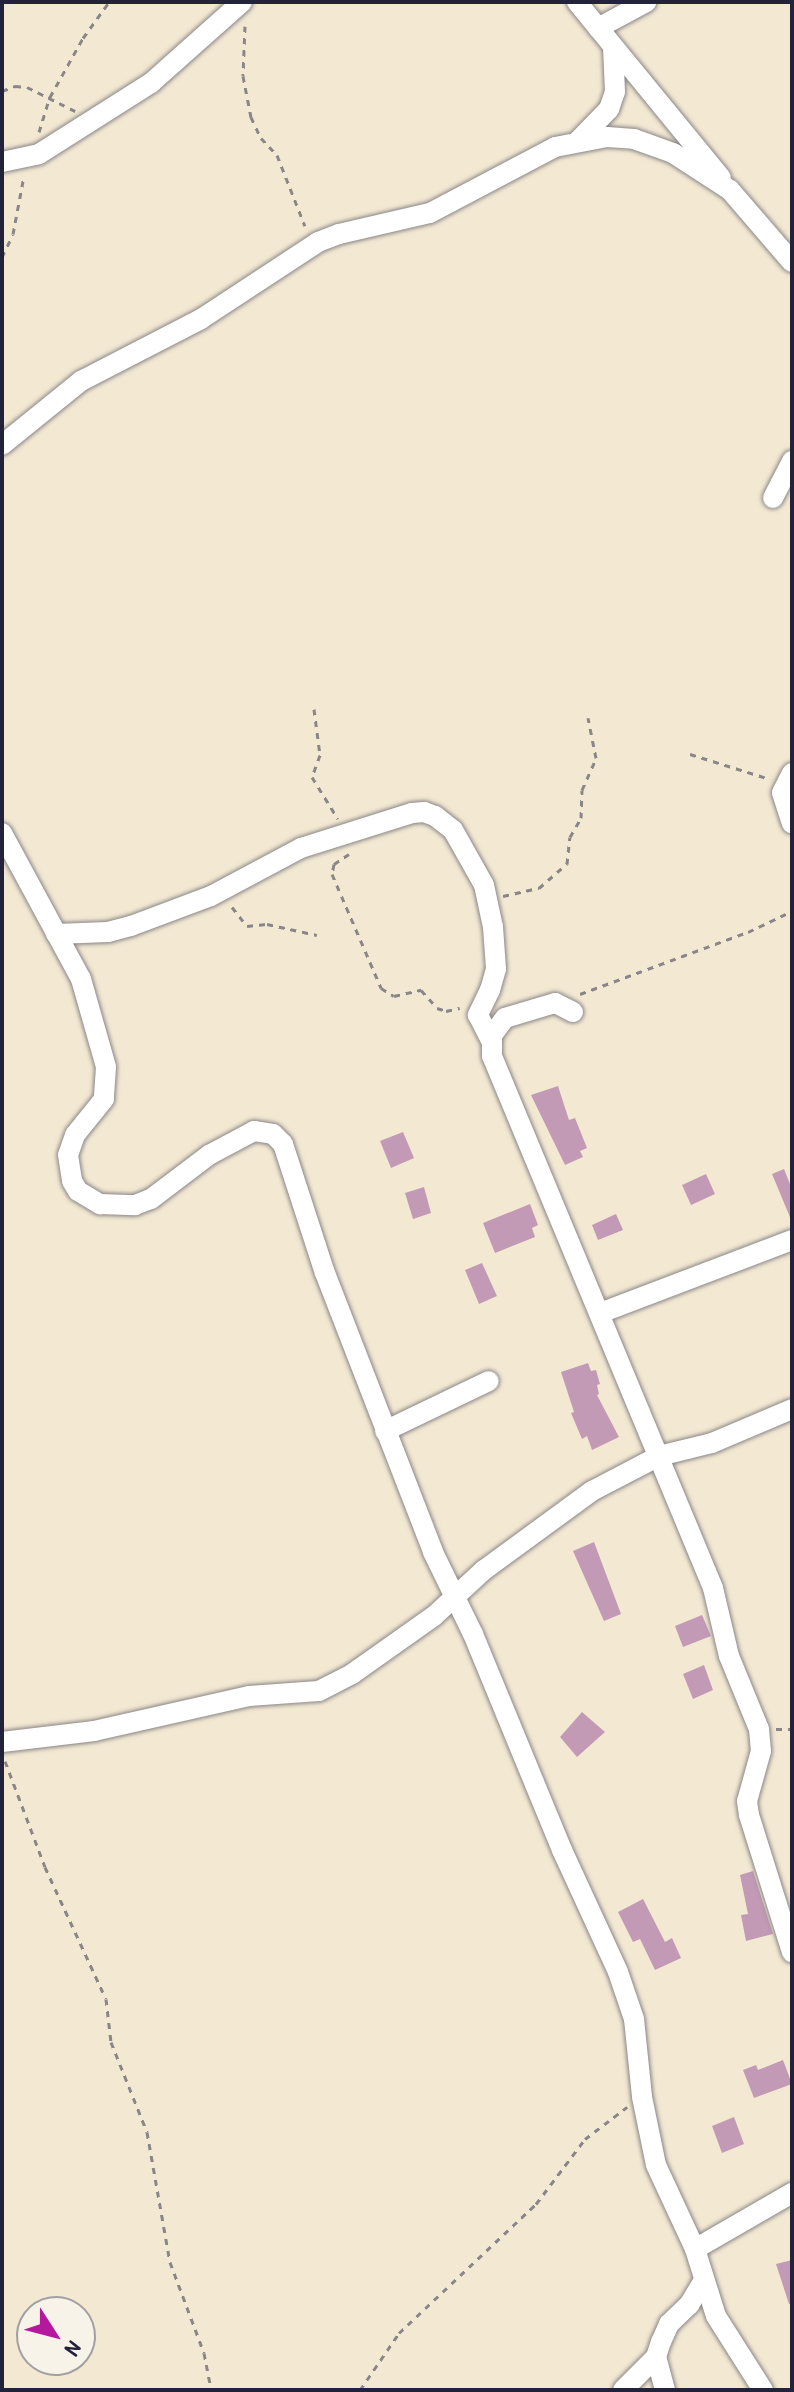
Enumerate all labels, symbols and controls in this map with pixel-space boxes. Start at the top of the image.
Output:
north arrow [16,2296,96,2376]
text: N [58,2335,89,2362]

